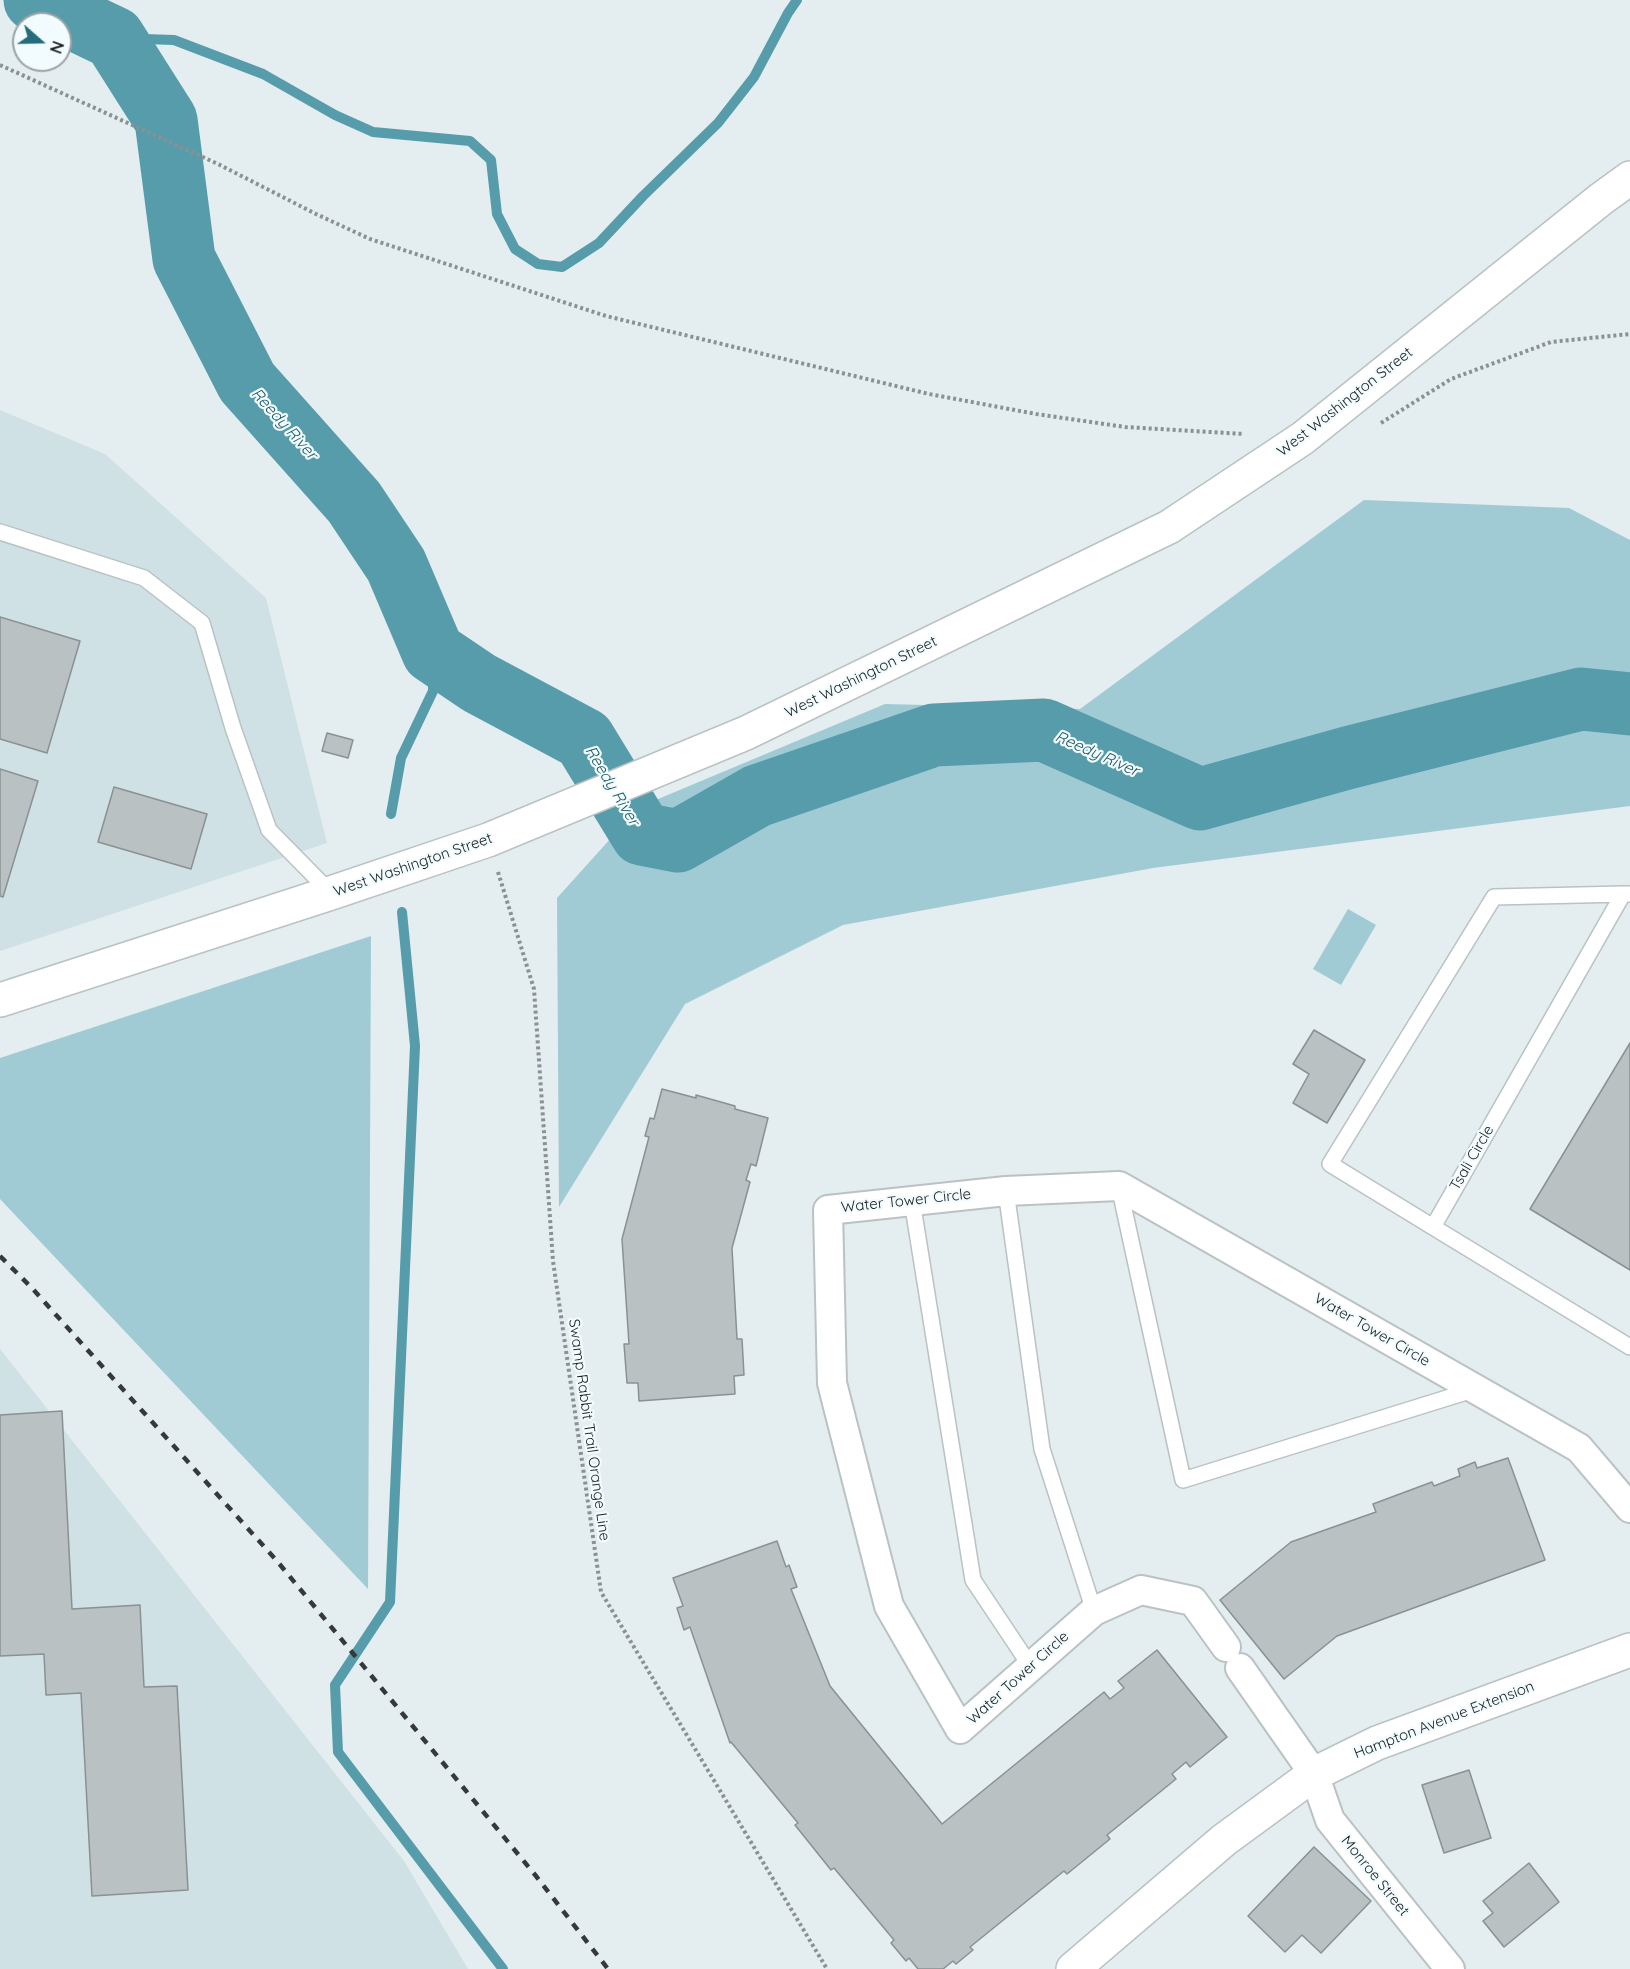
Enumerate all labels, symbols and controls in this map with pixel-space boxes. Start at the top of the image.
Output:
north arrow [12,12,72,72]
text: N [46,39,68,56]
street label: West Washington Street [1274,343,1416,461]
water label: Reedy River [247,384,321,464]
street label: West Washington Street [782,632,940,722]
water label: Reedy River [1052,727,1142,781]
water label: Reedy River [581,743,643,829]
street label: West Washington Street [331,829,495,901]
street label: Tsali Circle [1446,1122,1498,1194]
street label: Water Tower Circle [840,1185,972,1217]
street label: Water Tower Circle [1311,1290,1433,1370]
street label: Swamp Rabbit Trail Orange Line [565,1318,613,1542]
street label: Water Tower Circle [963,1628,1073,1728]
street label: Hampton Avenue Extension [1351,1677,1537,1763]
street label: Monroe Street [1337,1832,1413,1920]

